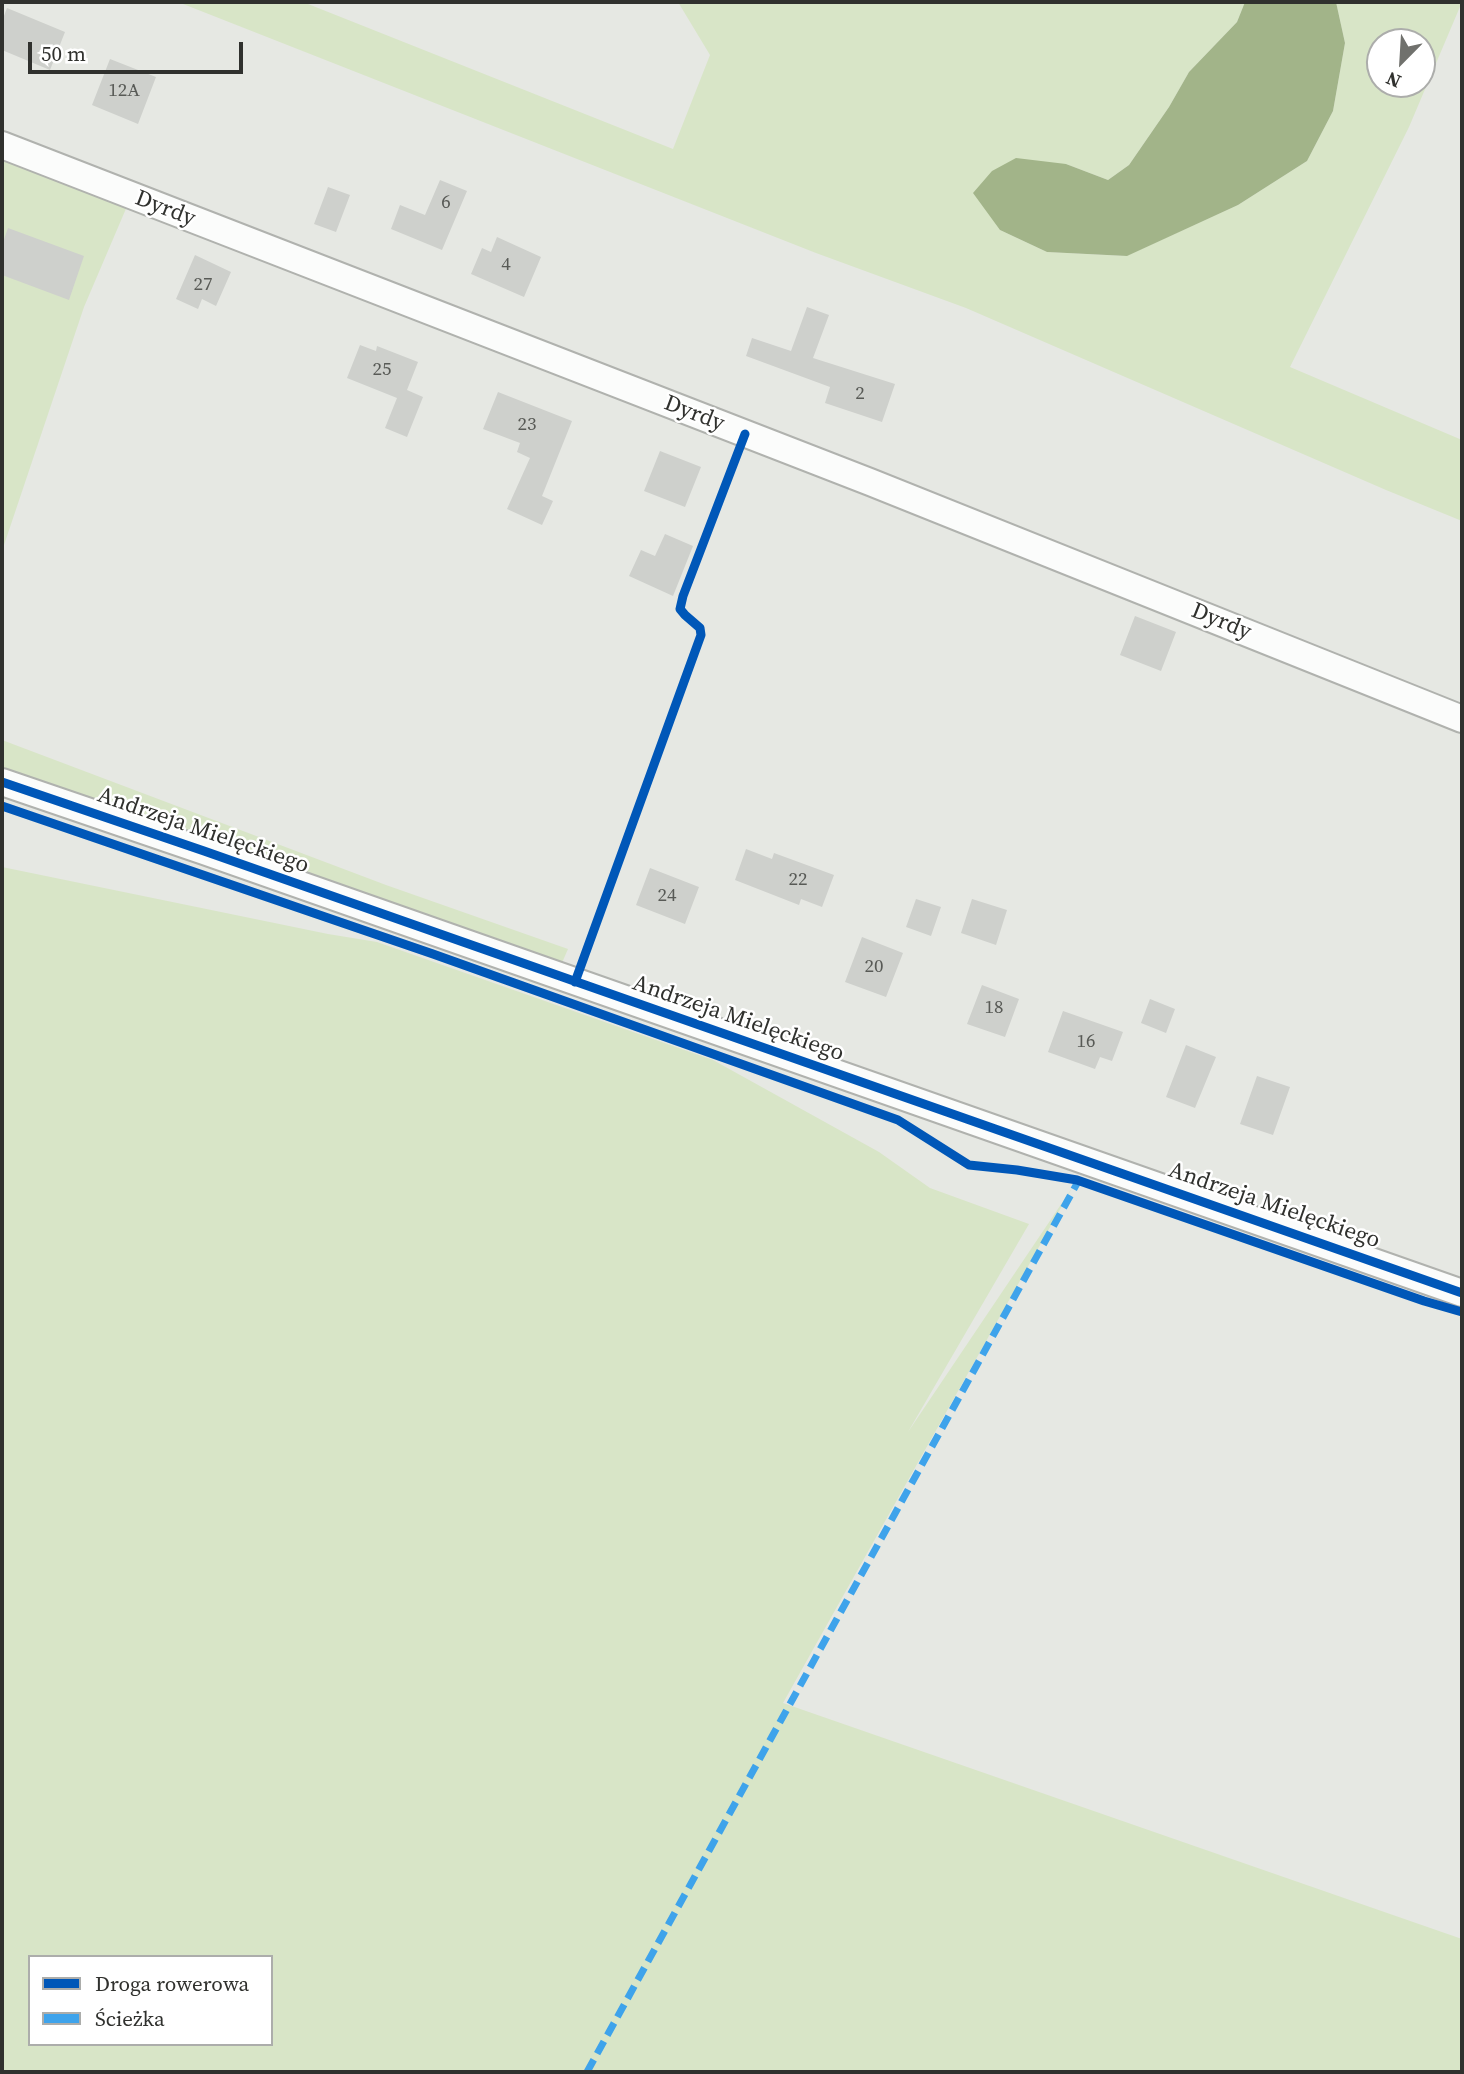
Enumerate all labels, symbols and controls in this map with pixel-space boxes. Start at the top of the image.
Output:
scale bar [32,28,247,72]
north arrow [1366,28,1436,98]
text: 50 m [41,39,86,68]
text: N [1382,66,1405,95]
house number: 12A [108,80,140,102]
street label: Dyrdy [131,185,199,233]
house number: 6 [441,192,451,214]
house number: 4 [501,254,511,276]
house number: 27 [194,274,212,296]
house number: 25 [373,359,391,381]
house number: 2 [855,383,865,405]
street label: Dyrdy [660,390,728,438]
house number: 23 [518,414,536,436]
street label: Dyrdy [1187,598,1255,646]
street label: Andrzeja Mielęckiego [94,782,312,880]
house number: 22 [789,869,807,891]
house number: 24 [658,885,676,907]
house number: 20 [865,956,883,978]
street label: Andrzeja Mielęckiego [629,970,847,1068]
house number: 18 [985,997,1003,1019]
house number: 16 [1077,1031,1095,1053]
street label: Andrzeja Mielęckiego [1165,1157,1383,1255]
legend [28,1955,273,2046]
text: Droga rowerowa [95,1969,249,1998]
text: Ścieżka [95,2004,165,2033]

